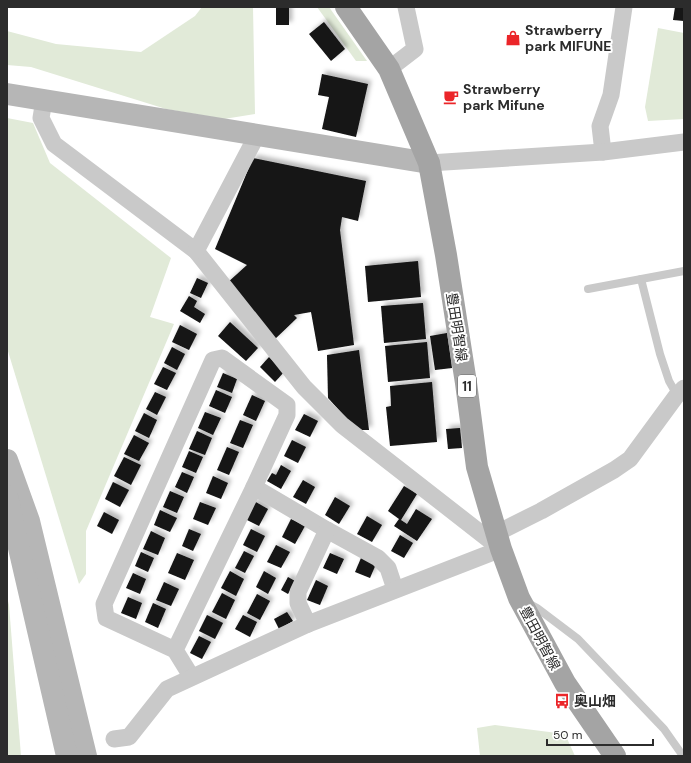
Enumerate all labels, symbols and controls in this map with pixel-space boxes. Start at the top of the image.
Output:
place label: Strawberry park MIFUNE [525,21,611,55]
shop icon: Strawberry park MIFUNE [504,29,522,47]
place label: Strawberry park Mifune [463,80,545,114]
cafe icon: Strawberry park Mifune [442,88,460,106]
street label: 豊田明智線 [443,291,471,363]
road number: 11 [458,375,476,397]
street label: 豊田明智線 [516,603,564,673]
bus stop icon: 奥山畑 [553,692,571,710]
place label: 奥山畑 [574,692,616,710]
scale bar [547,721,653,747]
text: 50 m [553,727,582,743]

